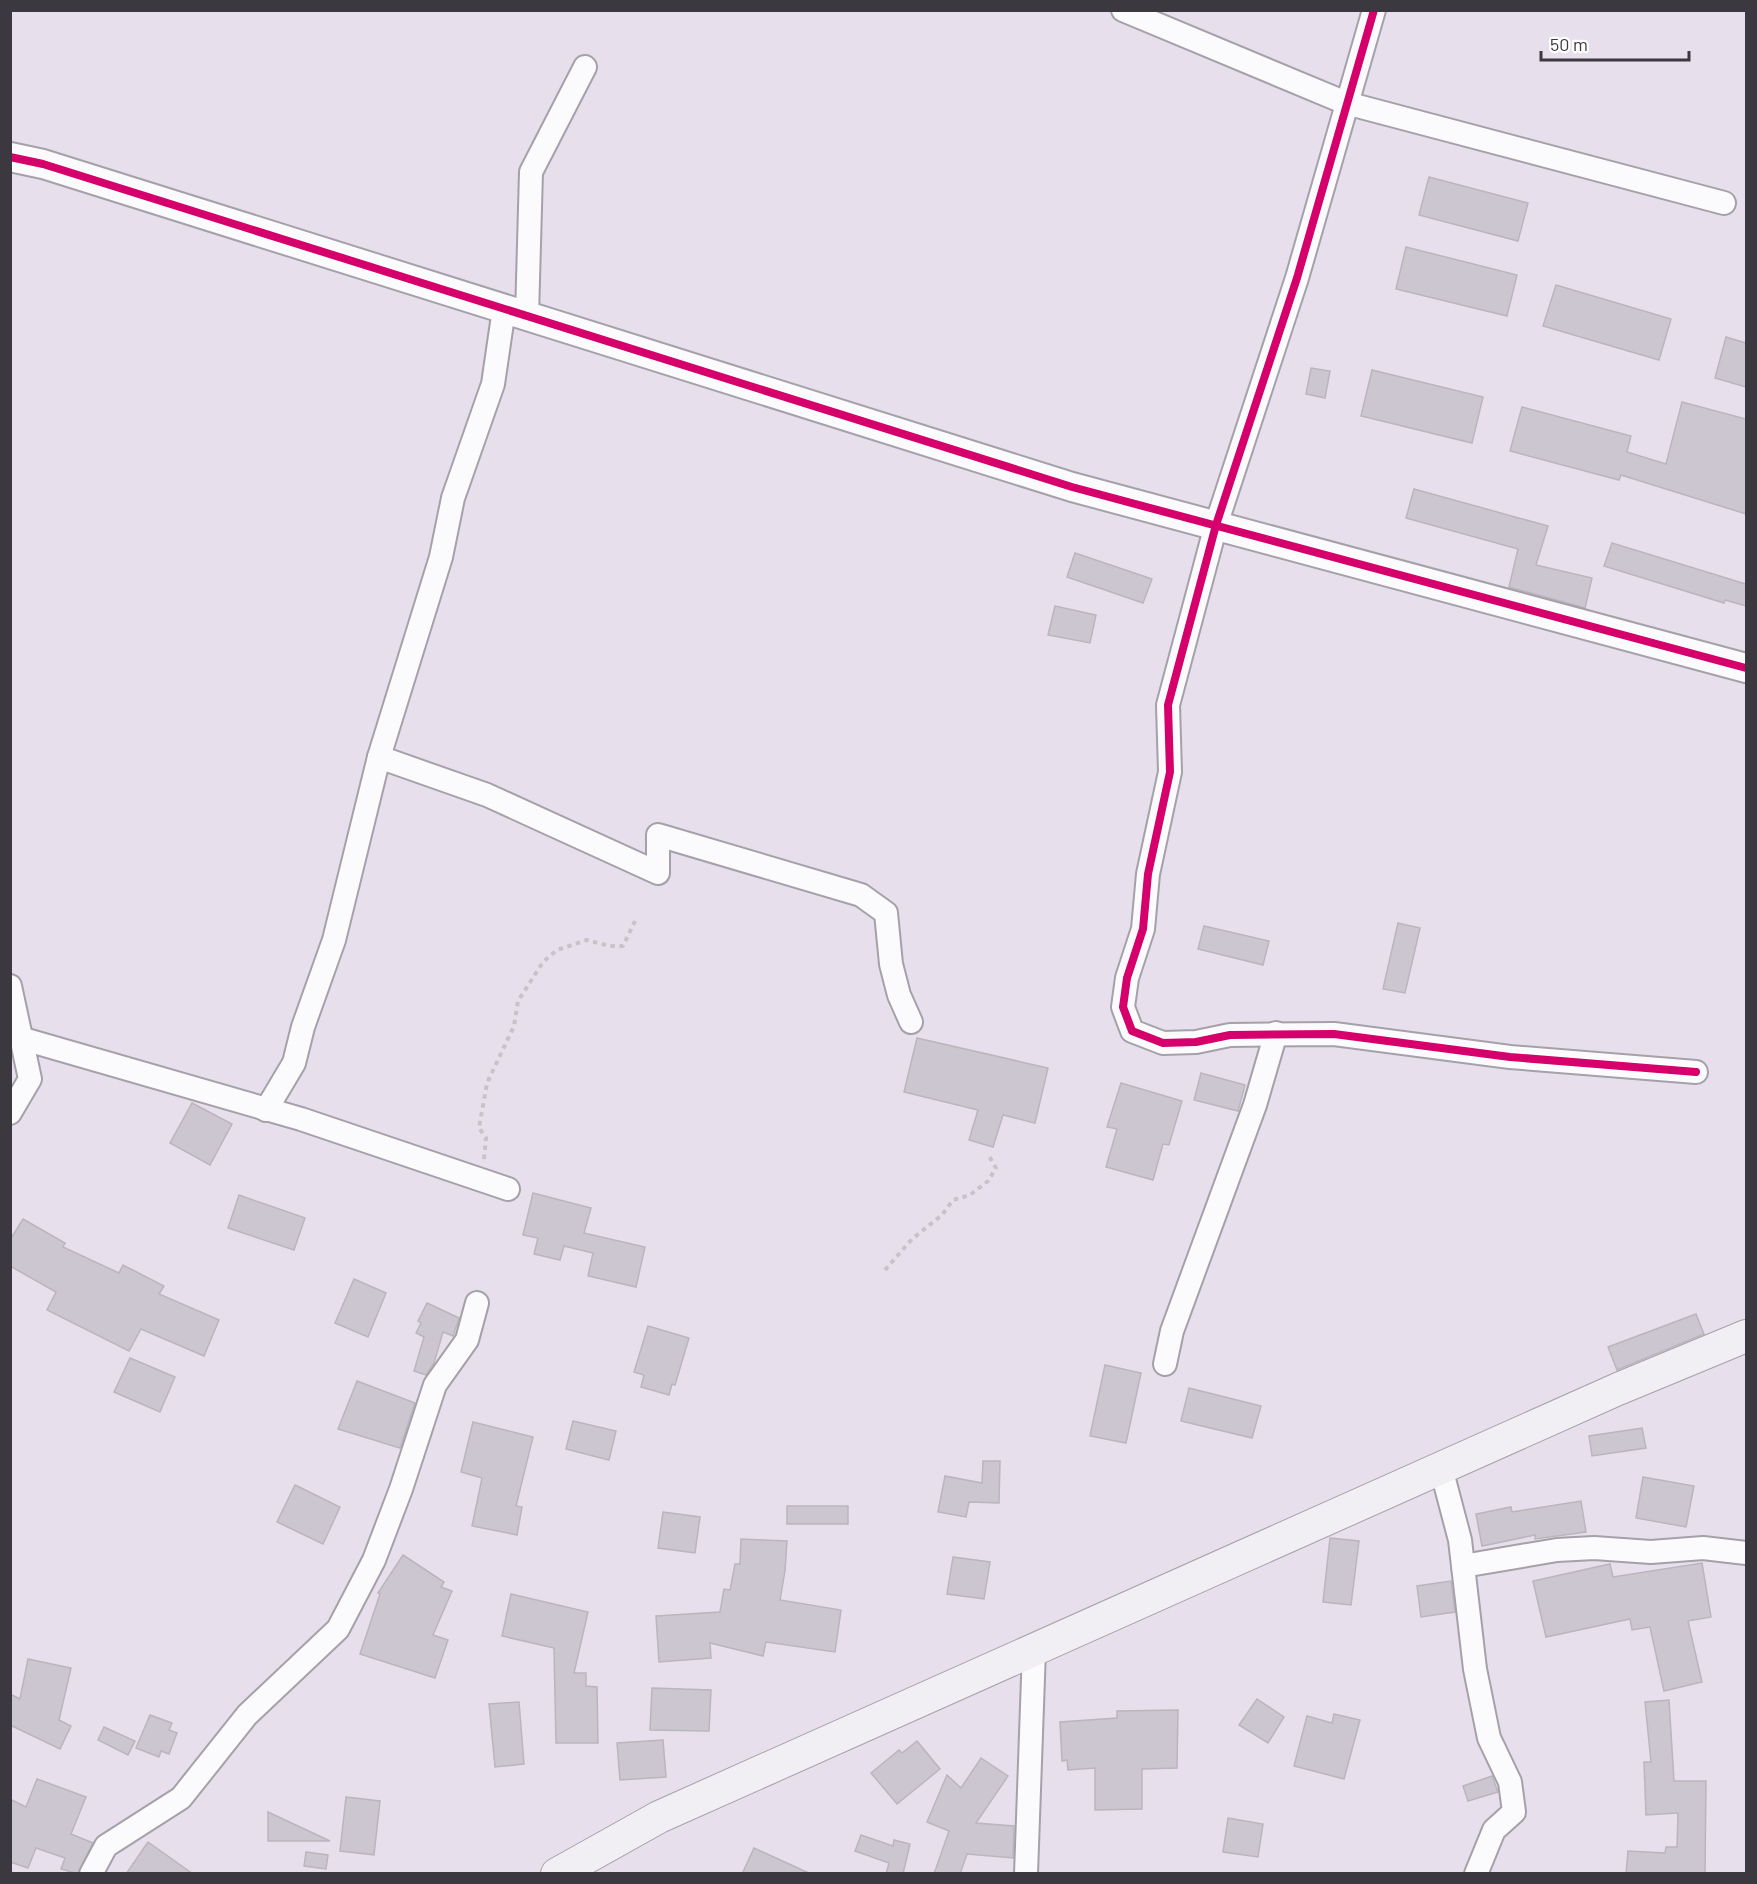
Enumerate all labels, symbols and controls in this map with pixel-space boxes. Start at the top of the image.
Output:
scale bar [1541,24,1690,62]
text: 50 m [1550,33,1588,55]

